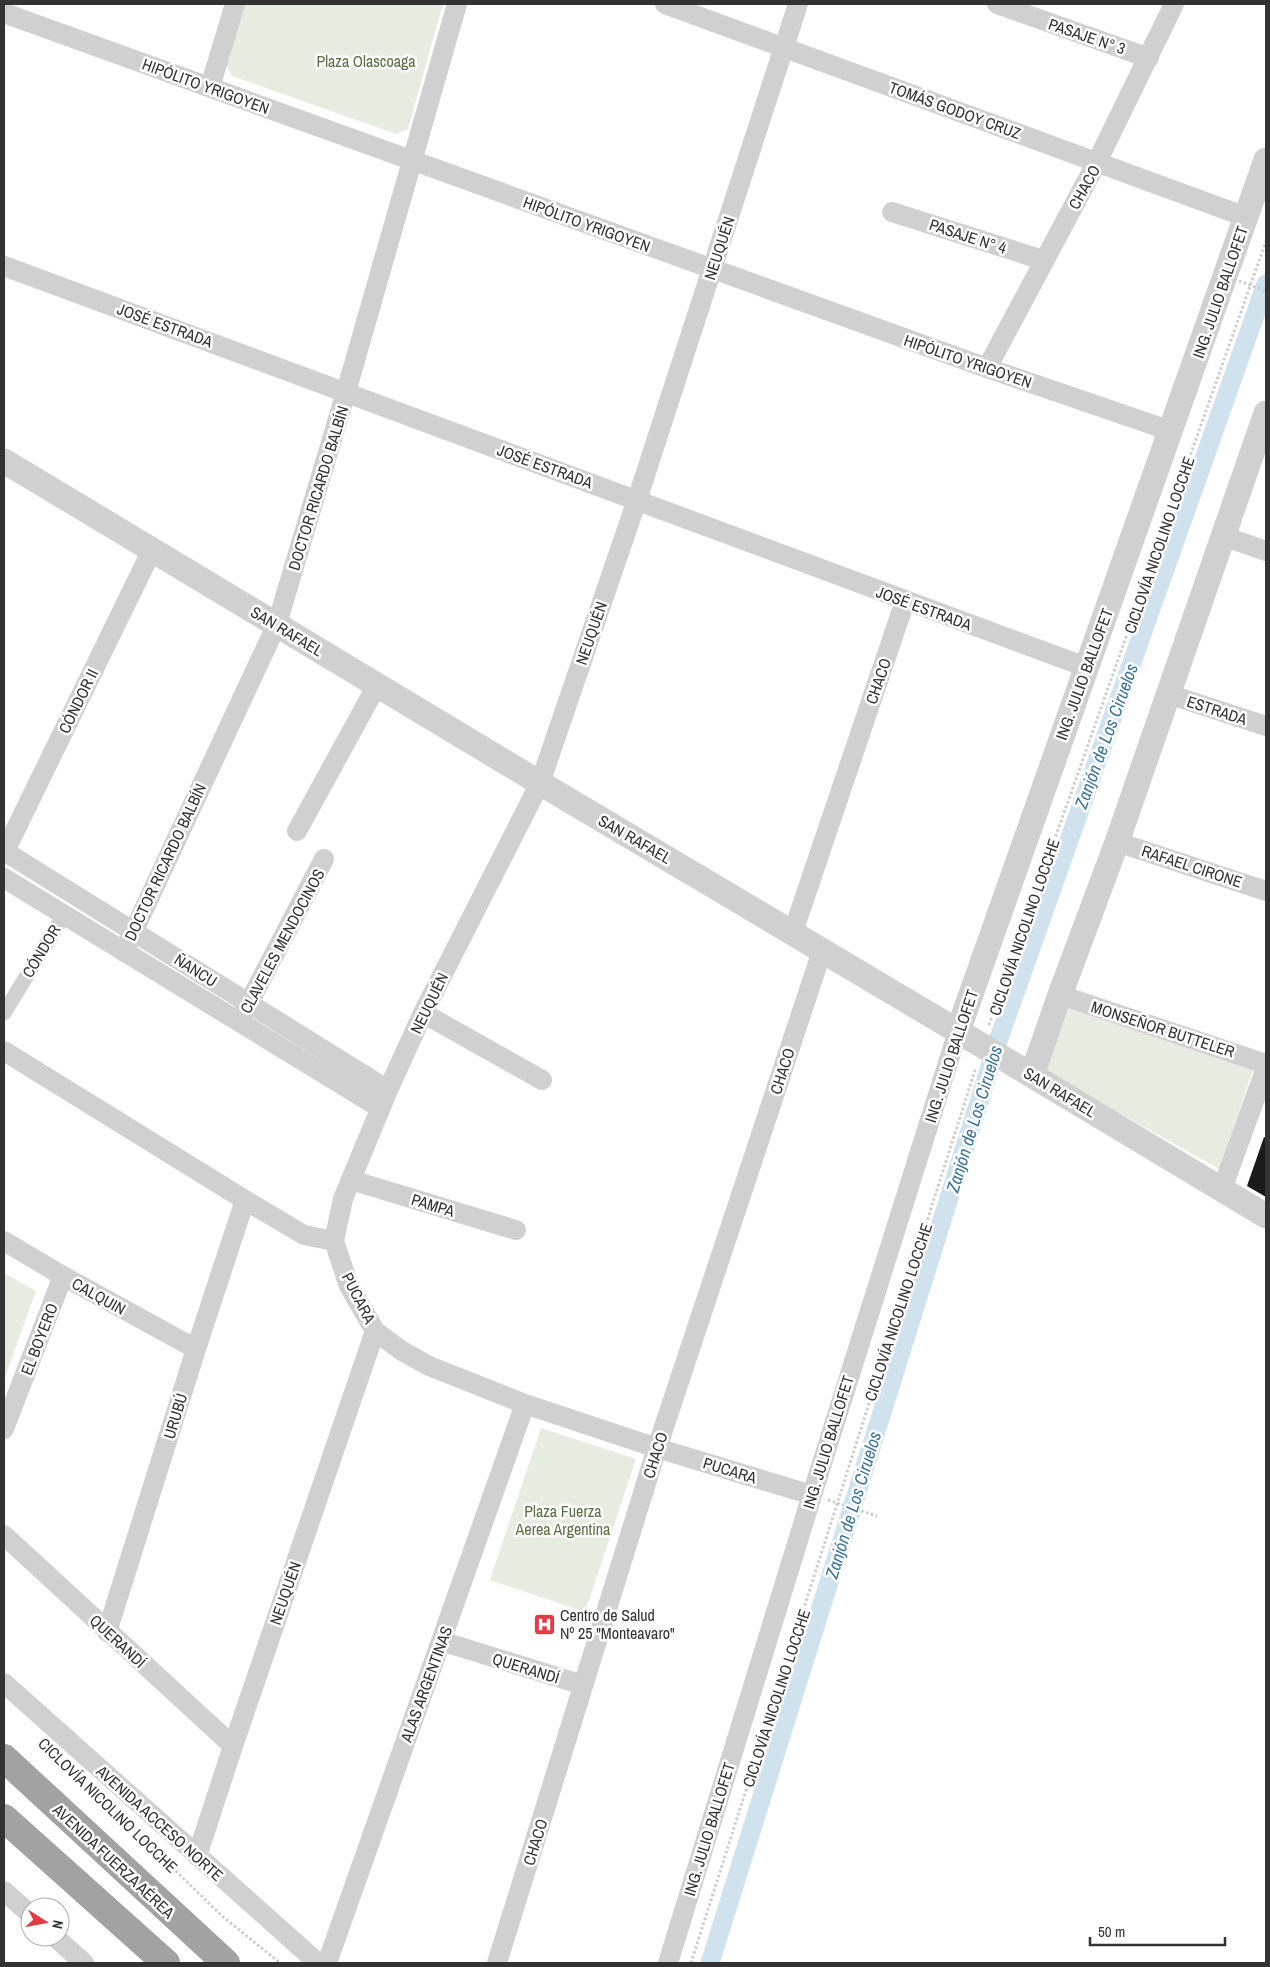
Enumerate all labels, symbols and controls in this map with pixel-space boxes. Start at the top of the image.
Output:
street label: PASAJE N° 3 [1046,13,1128,59]
park label: Plaza Olascoaga [316,50,416,72]
street label: HIPÓLITO YRIGOYEN [139,53,273,119]
street label: TOMÁS GODOY CRUZ [886,76,1024,144]
street label: CHACO [1063,161,1105,213]
street label: HIPÓLITO YRIGOYEN [520,191,654,257]
street label: NEUQUÉN [698,213,740,283]
street label: PASAJE N° 4 [927,213,1009,259]
street label: ING. JULIO BALLOFET [1187,223,1253,361]
street label: JOSÉ ESTRADA [114,298,216,353]
street label: HIPÓLITO YRIGOYEN [901,329,1035,393]
street label: DOCTOR RICARDO BALBÍN [282,403,354,573]
street label: JOSÉ ESTRADA [494,439,596,494]
street label: CICLOVÍA NICOLINO LOCCHE [1118,454,1200,636]
street label: JOSÉ ESTRADA [873,581,975,636]
street label: NEUQUÉN [570,598,612,668]
street label: SAN RAFAEL [247,601,328,662]
street label: ING. JULIO BALLOFET [1050,605,1118,743]
street label: CHACO [860,655,896,707]
water label: Zanjón de Los Ciruelos [1068,660,1144,813]
street label: CÓNDOR II [53,665,103,737]
street label: ESTRADA [1184,690,1250,730]
street label: DOCTOR RICARDO BALBÍN [119,780,211,944]
street label: SAN RAFAEL [594,809,676,869]
street label: CICLOVÍA NICOLINO LOCCHE [983,836,1065,1018]
street label: RAFAEL CIRONE [1139,839,1245,893]
street label: CLAVELES MENDOCINOS [235,865,330,1017]
street label: CÓNDOR [17,920,66,982]
street label: ÑANCU [170,948,222,992]
street label: NEUQUÉN [405,969,453,1037]
street label: ING. JULIO BALLOFET [919,987,983,1125]
street label: MONSEÑOR BUTTELER [1089,995,1238,1063]
water label: Zanjón de Los Ciruelos [939,1042,1008,1197]
street label: CHACO [764,1045,800,1097]
street label: SAN RAFAEL [1020,1062,1101,1123]
street label: PAMPA [409,1188,457,1222]
street label: CICLOVÍA NICOLINO LOCCHE [859,1220,937,1404]
street label: PUCARA [337,1269,381,1328]
street label: CALQUIN [68,1272,130,1320]
street label: EL BOYERO [15,1300,63,1378]
street label: ING. JULIO BALLOFET [797,1373,859,1511]
street label: URUBÚ [158,1390,192,1442]
water label: Zanjón de Los Ciruelos [818,1428,887,1583]
street label: CHACO [637,1429,673,1481]
street label: PUCARA [701,1451,760,1489]
park label: Plaza Fuerza Aerea Argentina [515,1500,611,1540]
street label: NEUQUÉN [264,1558,306,1628]
place label: Centro de Salud Nº 25 "Monteavaro" [560,1604,675,1644]
street label: CICLOVÍA NICOLINO LOCCHE [737,1606,815,1790]
street label: QUERANDÍ [85,1609,151,1673]
hospital icon: Centro de Salud Nº 25 "Monteavaro" [532,1612,556,1636]
street label: ALAS ARGENTINAS [394,1623,457,1746]
street label: QUERANDÍ [490,1647,563,1689]
street label: CICLOVÍA NICOLINO LOCCHE [33,1733,183,1877]
street label: AVENIDA ACCESO NORTE [91,1759,228,1886]
street label: ING. JULIO BALLOFET [678,1760,740,1898]
street label: AVENIDA FUERZA AÉREA [49,1799,179,1923]
street label: CHACO [518,1816,552,1868]
north arrow [20,1897,70,1947]
scale bar [1090,1914,1225,1946]
text: 50 m [1098,1921,1125,1942]

